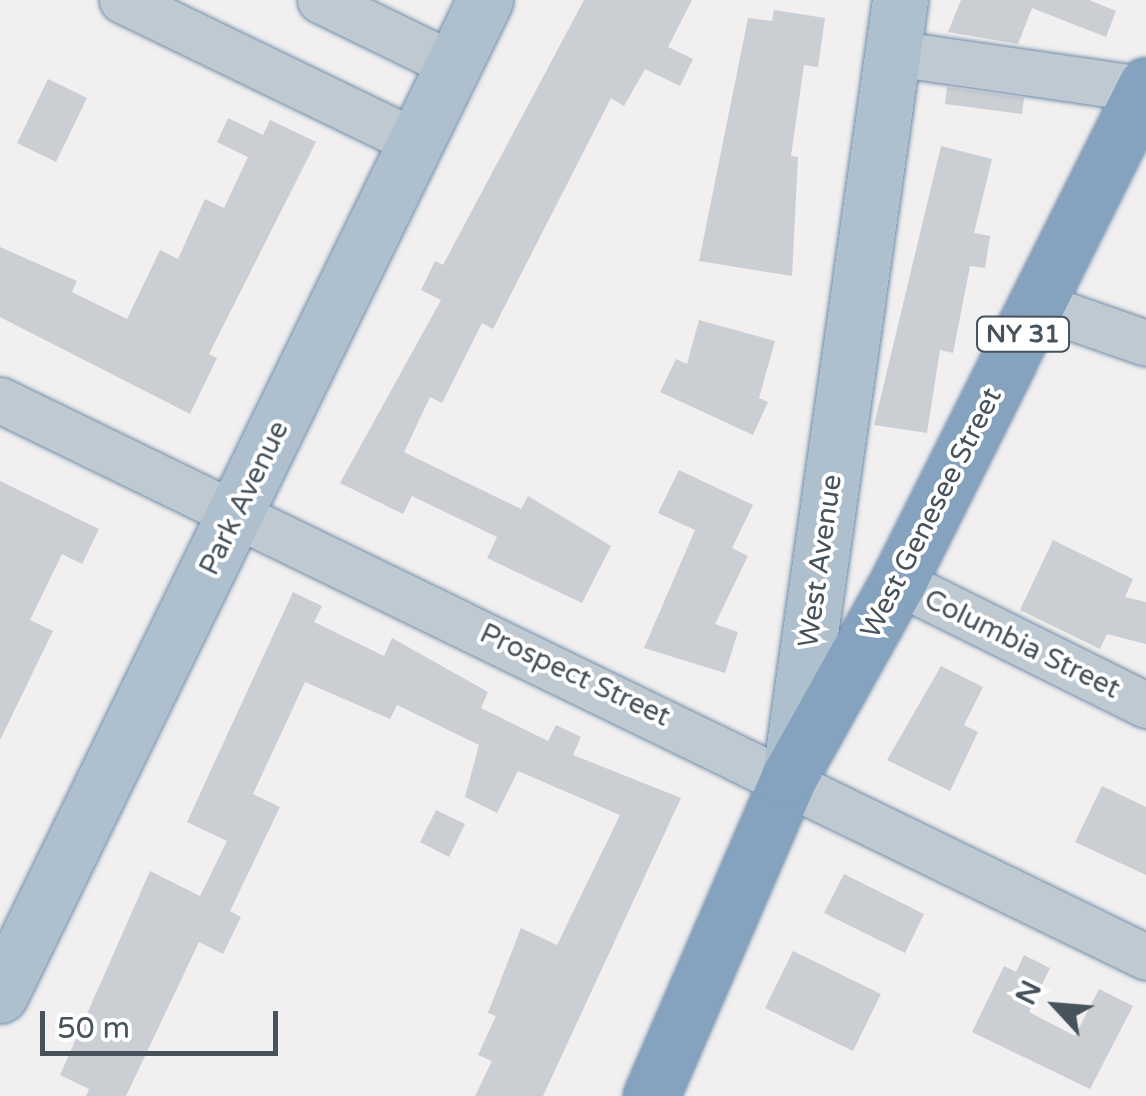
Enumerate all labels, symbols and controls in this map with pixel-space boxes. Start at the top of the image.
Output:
road number: NY 31 [976,314,1070,354]
street label: West Genesee Street [853,382,1009,644]
street label: Park Avenue [192,415,296,581]
street label: West Avenue [791,472,849,650]
street label: Columbia Street [919,582,1125,706]
street label: Prospect Street [475,616,675,734]
north arrow [1006,956,1106,1056]
text: N [1009,975,1049,1010]
scale bar [45,991,282,1053]
text: 50 m [57,1010,130,1047]

